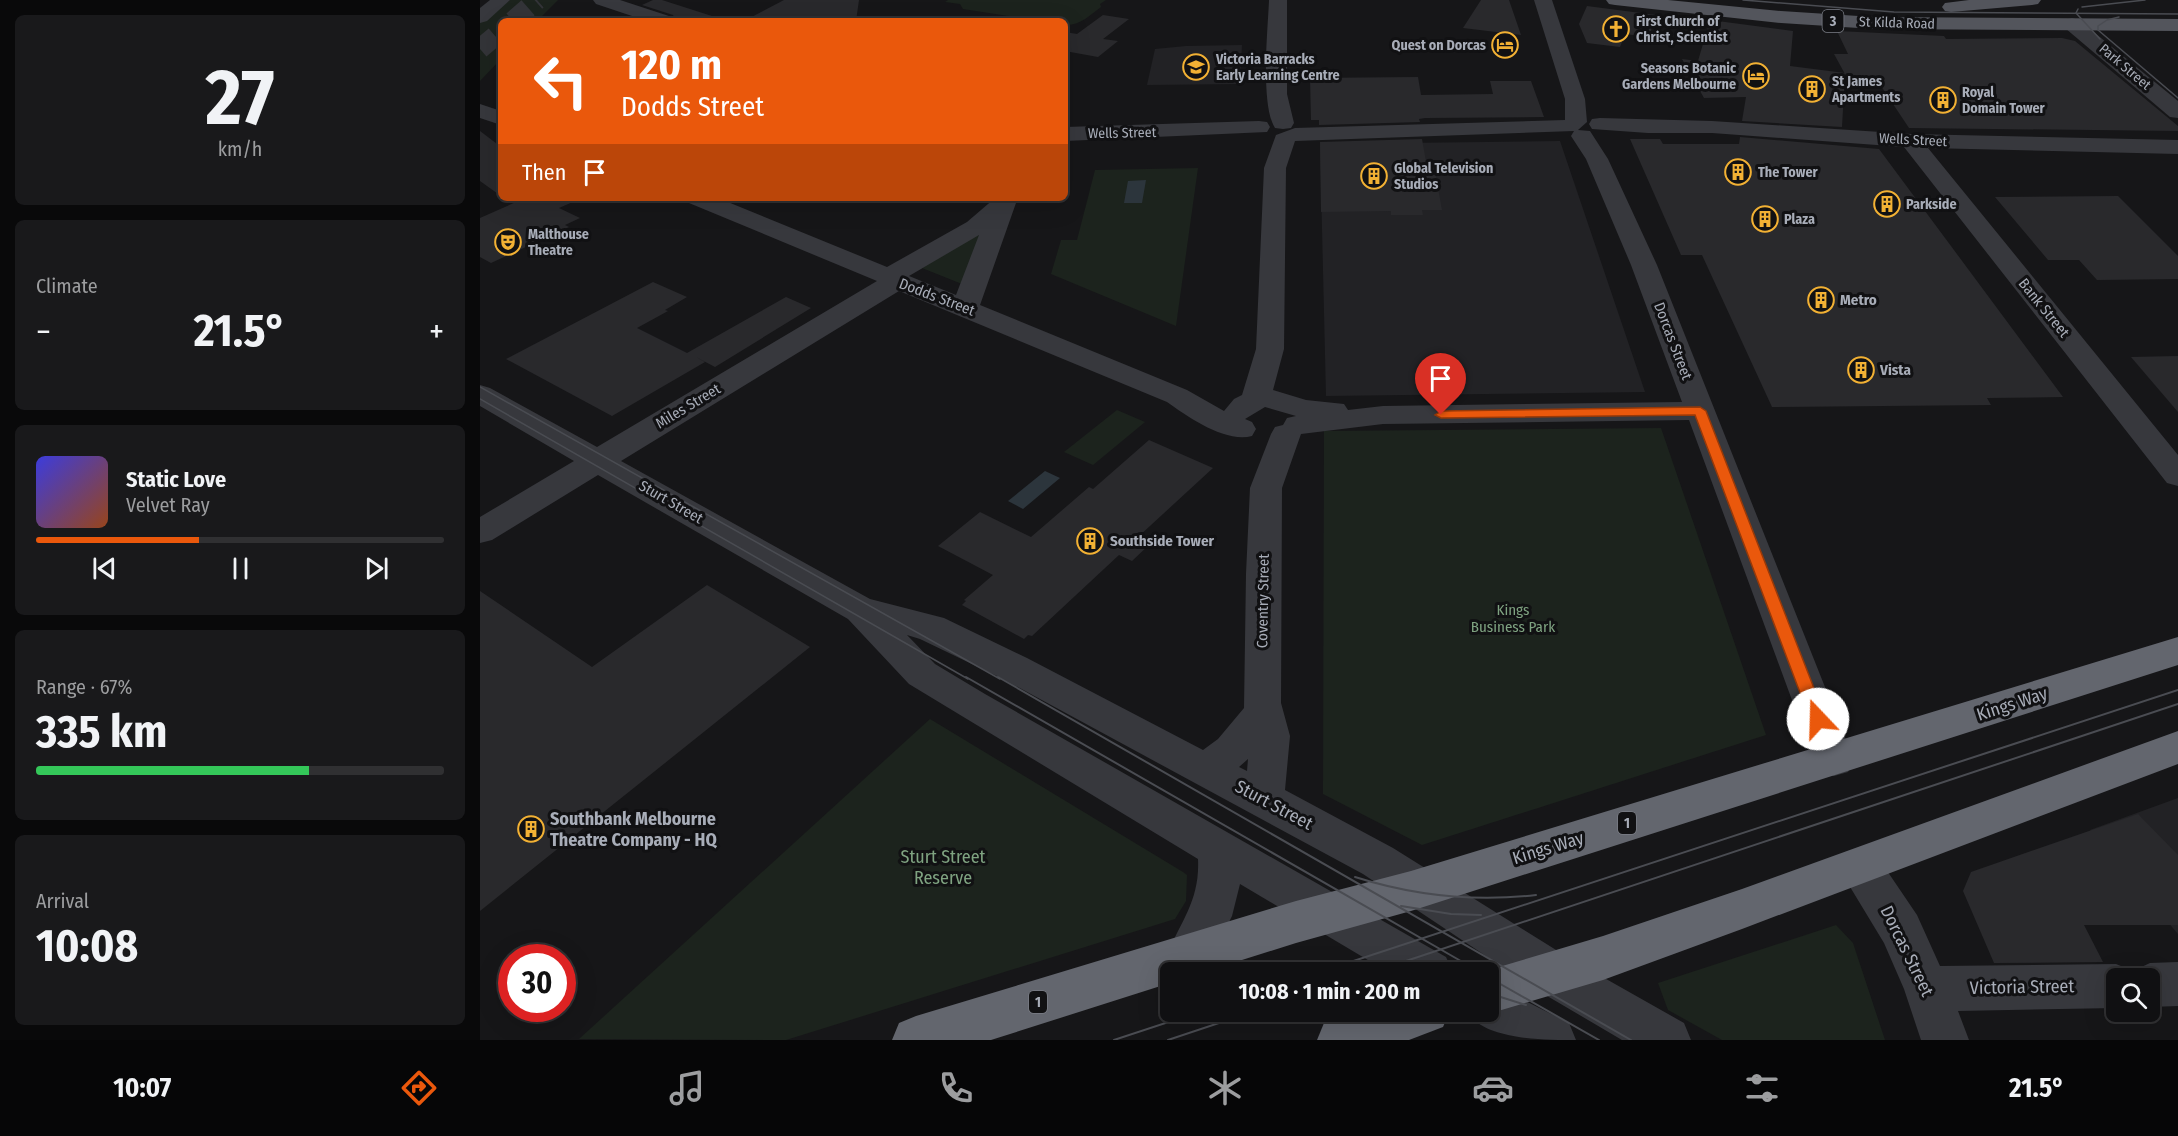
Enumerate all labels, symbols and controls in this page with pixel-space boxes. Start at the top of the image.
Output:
road number: 3 [1822,10,1844,32]
place label: First Church of Christ, Scientist [1636,13,1729,46]
street label: St Kilda Road [1859,13,1935,33]
church icon: First Church of Christ, Scientist [1601,14,1631,44]
hotel icon: Quest on Dorcas [1490,30,1520,60]
place label: Quest on Dorcas [1392,37,1486,54]
text: 120 m [621,40,722,90]
street label: Park Street [2096,40,2155,94]
icon: left [522,42,600,120]
text: 27 [206,51,274,145]
place label: Victoria Barracks Early Learning Centre [1215,51,1340,84]
school or university icon: Victoria Barracks Early Learning Centre [1181,52,1211,82]
place label: Seasons Botanic Gardens Melbourne [1622,60,1737,93]
hotel icon: Seasons Botanic Gardens Melbourne [1741,61,1771,91]
place label: St James Apartments [1831,73,1900,106]
building icon: St James Apartments [1797,74,1827,104]
place label: Royal Domain Tower [1962,84,2046,117]
building icon: Royal Domain Tower [1928,85,1958,115]
text: Dodds Street [621,91,764,123]
street label: Wells Street [1088,124,1157,142]
street label: Wells Street [1878,130,1948,150]
text: km/h [218,137,262,161]
icon: arrive [578,156,611,189]
building icon: The Tower [1723,157,1753,187]
text: Then [522,159,566,186]
place label: Global Television Studios [1394,160,1493,193]
building icon: Global Television Studios [1359,161,1389,191]
place label: The Tower [1758,164,1818,181]
building icon: Parkside [1872,189,1902,219]
place label: Parkside [1906,196,1957,213]
building icon: Plaza [1750,204,1780,234]
place label: Plaza [1784,211,1815,228]
place label: Malthouse Theatre [528,226,589,259]
theatre icon: Malthouse Theatre [493,227,523,257]
text: Climate [36,274,98,298]
street label: Dodds Street [897,274,977,320]
street label: Bank Street [2015,275,2073,341]
building icon: Metro [1806,285,1836,315]
place label: Metro [1840,291,1877,309]
street label: Dorcas Street [1650,300,1696,382]
text: 21.5° [194,304,286,358]
text: − [36,312,51,352]
text: + [429,312,444,352]
pin [1415,353,1466,415]
building icon: Vista [1846,355,1876,385]
place label: Vista [1879,361,1911,379]
icon: arrive [1424,362,1457,395]
street label: Miles Street [652,380,724,432]
text: Static Love [126,466,226,493]
street label: Sturt Street [636,477,706,528]
text: Velvet Ray [126,493,210,517]
building icon: Southside Tower [1075,526,1105,556]
place label: Southside Tower [1110,532,1215,550]
icon: previous [88,552,121,585]
icon: pause [224,552,257,585]
icon: next [360,552,393,585]
street label: Coventry Street [1253,554,1273,648]
park label: Kings Business Park [1471,601,1555,636]
text: Range · 67% [36,675,132,699]
street label: Kings Way [1974,682,2050,726]
position arrow [1786,687,1850,751]
text: 335 km [36,705,167,759]
street label: Sturt Street [1231,775,1317,835]
place label: Southbank Melbourne Theatre Company - HQ [550,808,717,851]
road number: 1 [1618,812,1636,834]
building icon: Southbank Melbourne Theatre Company - HQ [516,814,546,844]
street label: Kings Way [1510,827,1586,869]
park label: Sturt Street Reserve [901,846,986,889]
text: Arrival [36,889,89,913]
street label: Dorcas Street [1876,902,1938,1000]
text: 10:08 [36,919,138,973]
speed limit sign: 30 [498,944,576,1022]
map controls [2106,968,2160,1022]
button: search [2106,968,2160,1022]
street label: Victoria Street [1970,975,2075,999]
text: 10:08 · 1 min · 200 m [1239,978,1420,1005]
road number: 1 [1029,991,1047,1013]
icon: directions [398,1067,440,1109]
icon: music [666,1067,708,1109]
icon: phone [935,1067,977,1109]
icon: climate [1204,1067,1246,1109]
icon: car [1472,1067,1514,1109]
icon: filters [1741,1067,1783,1109]
text: 10:07 [113,1072,171,1104]
text: 21.5° [2009,1072,2065,1104]

